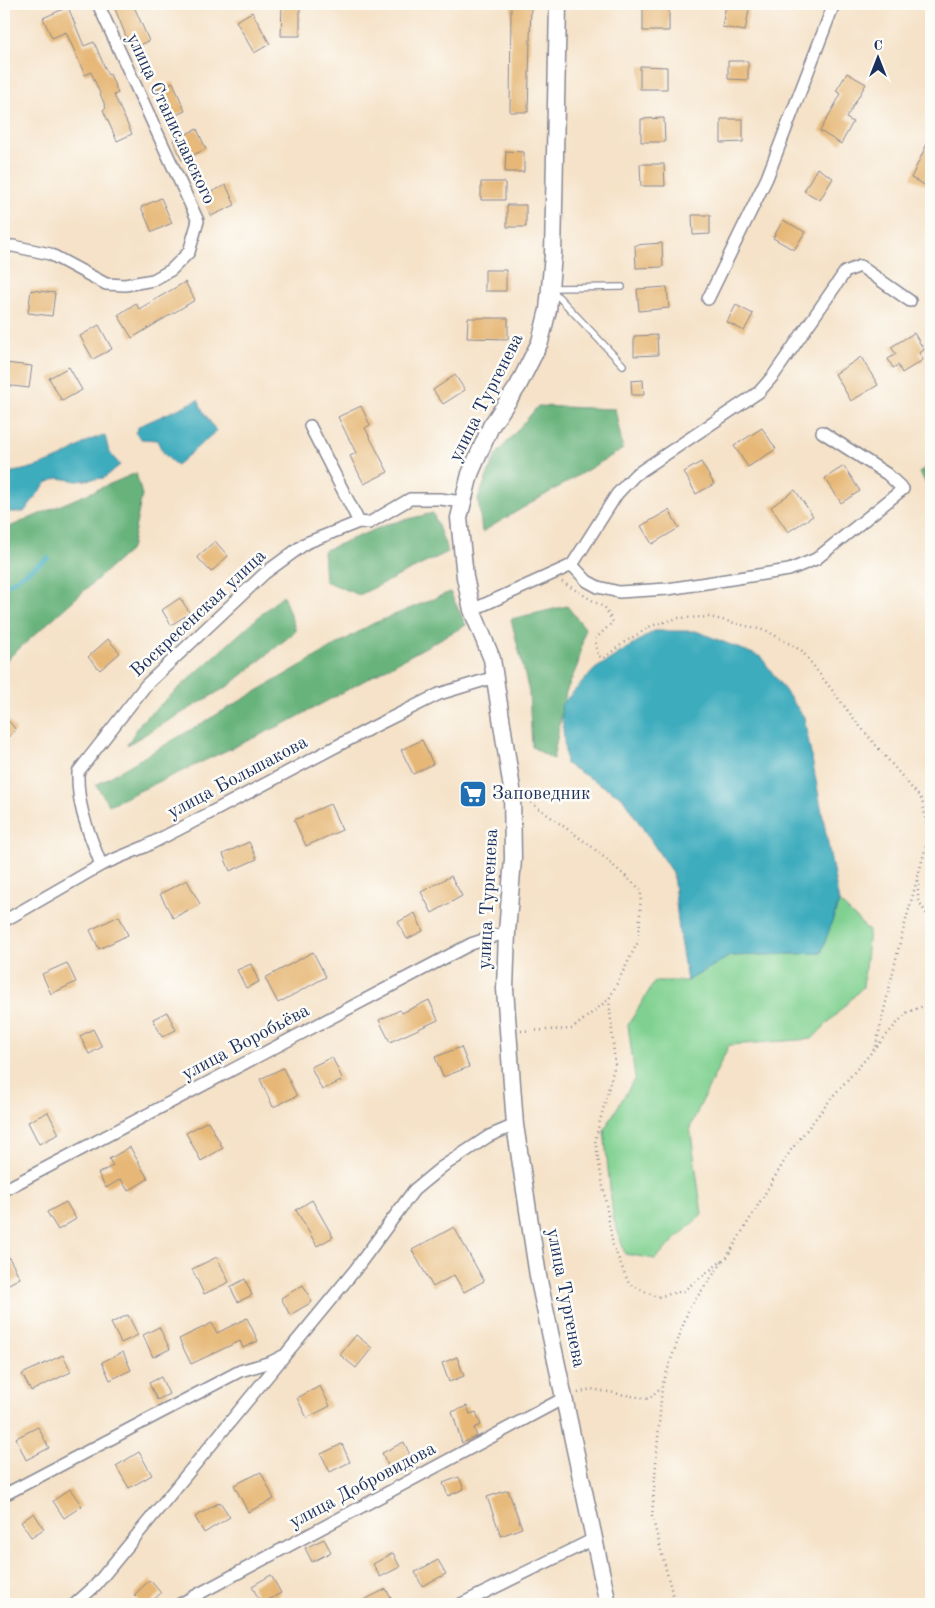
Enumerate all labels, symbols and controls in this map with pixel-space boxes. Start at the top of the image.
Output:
street label: улица Станиславского [122,31,218,207]
north arrow [852,32,902,82]
text: С [873,39,883,53]
street label: улица Тургенева [447,330,528,465]
street label: Воскресенская улица [128,546,271,681]
street label: улица Большакова [165,733,312,823]
supermarket icon: Заповедник [458,779,488,809]
place label: Заповедник [492,785,591,804]
street label: улица Тургенева [476,827,502,970]
street label: улица Воробьёва [179,1001,313,1085]
street label: улица Тургенева [542,1227,588,1370]
street label: улица Добровидова [287,1439,440,1533]

